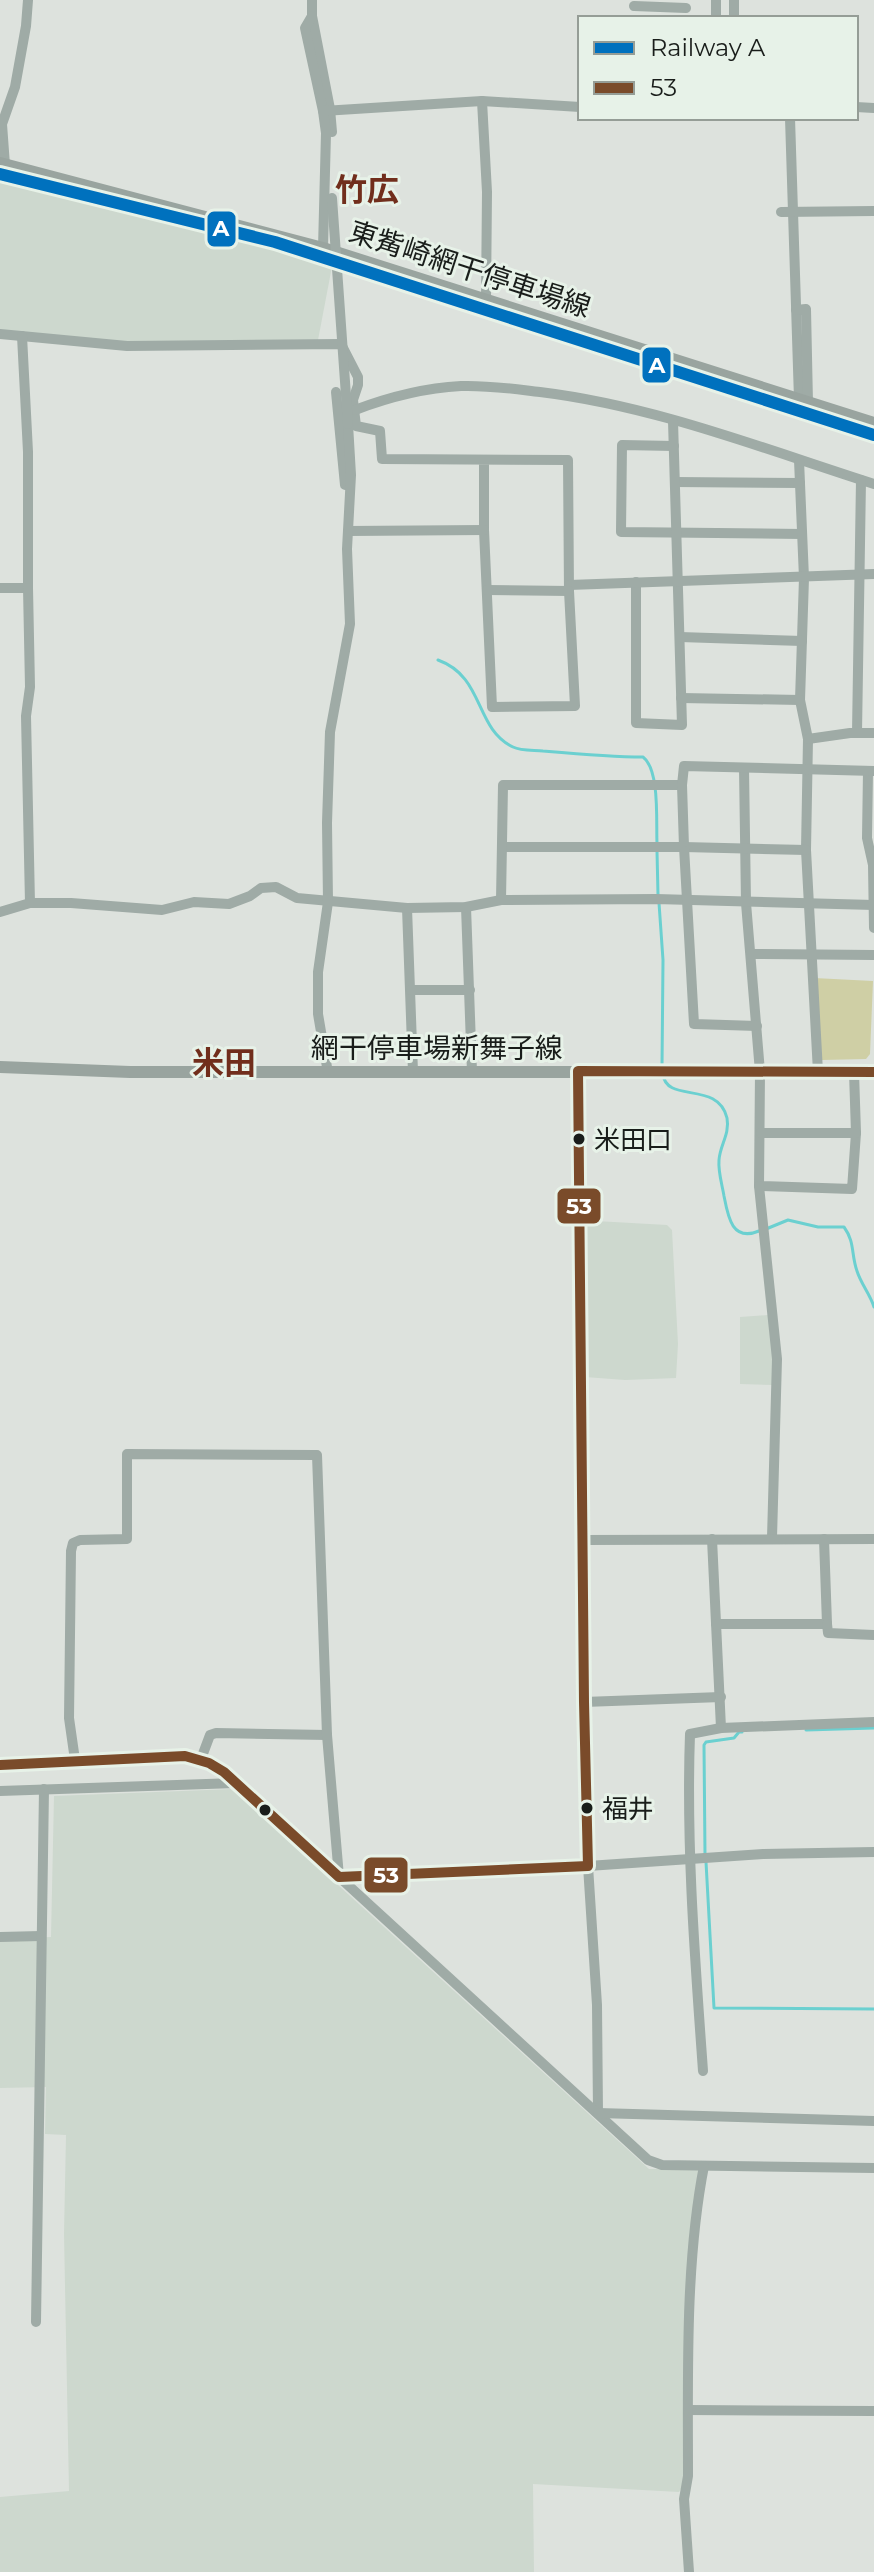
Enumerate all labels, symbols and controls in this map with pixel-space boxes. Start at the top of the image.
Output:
legend [578,16,858,120]
text: Railway A [650,33,766,62]
text: 53 [650,73,677,102]
district label: 竹広 [335,170,399,209]
line badge: A [206,210,237,248]
street label: 東觜崎網干停車場線 [345,214,595,324]
text: A [212,215,231,242]
line badge: A [641,346,672,384]
text: A [648,352,667,379]
street label: 網干停車場新舞子線 [311,1031,563,1065]
district label: 米田 [192,1043,256,1082]
place label: 米田口 [594,1124,672,1156]
marker: 米田口 [571,1131,587,1147]
line badge: 53 [556,1187,602,1225]
text: 53 [566,1193,592,1220]
place label: 福井 [602,1793,654,1825]
marker: 福井 [579,1800,595,1816]
unlabelled marker [257,1802,273,1818]
line badge: 53 [363,1856,409,1894]
text: 53 [373,1862,399,1889]

